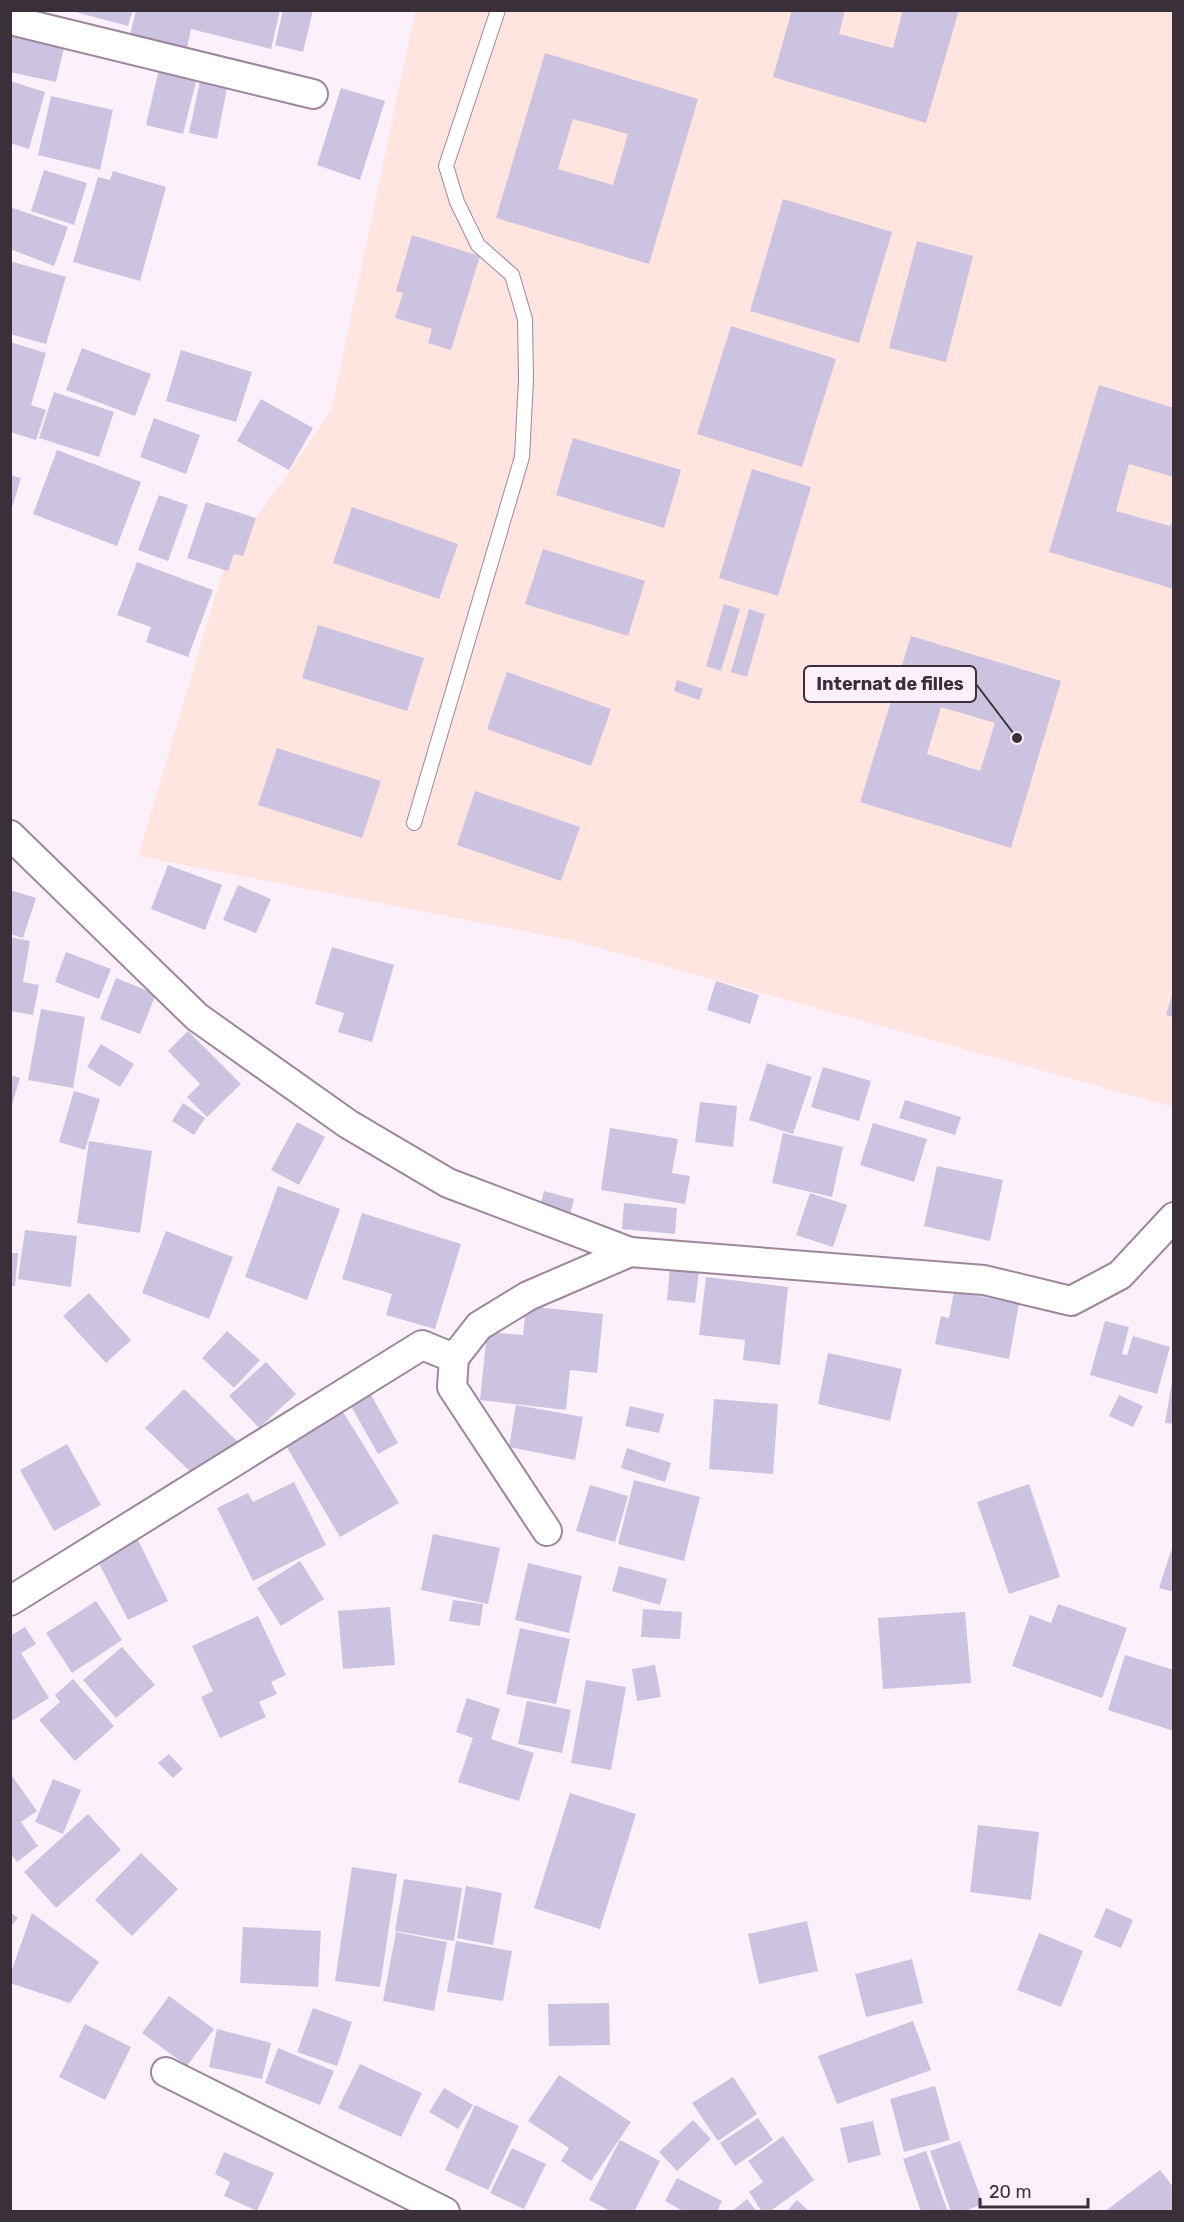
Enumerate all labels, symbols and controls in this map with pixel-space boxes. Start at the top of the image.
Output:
callout: Internat de filles [804,666,976,702]
text: Internat de filles [816,673,964,695]
scale bar [980,2171,1088,2209]
text: 20 m [989,2181,1031,2203]

